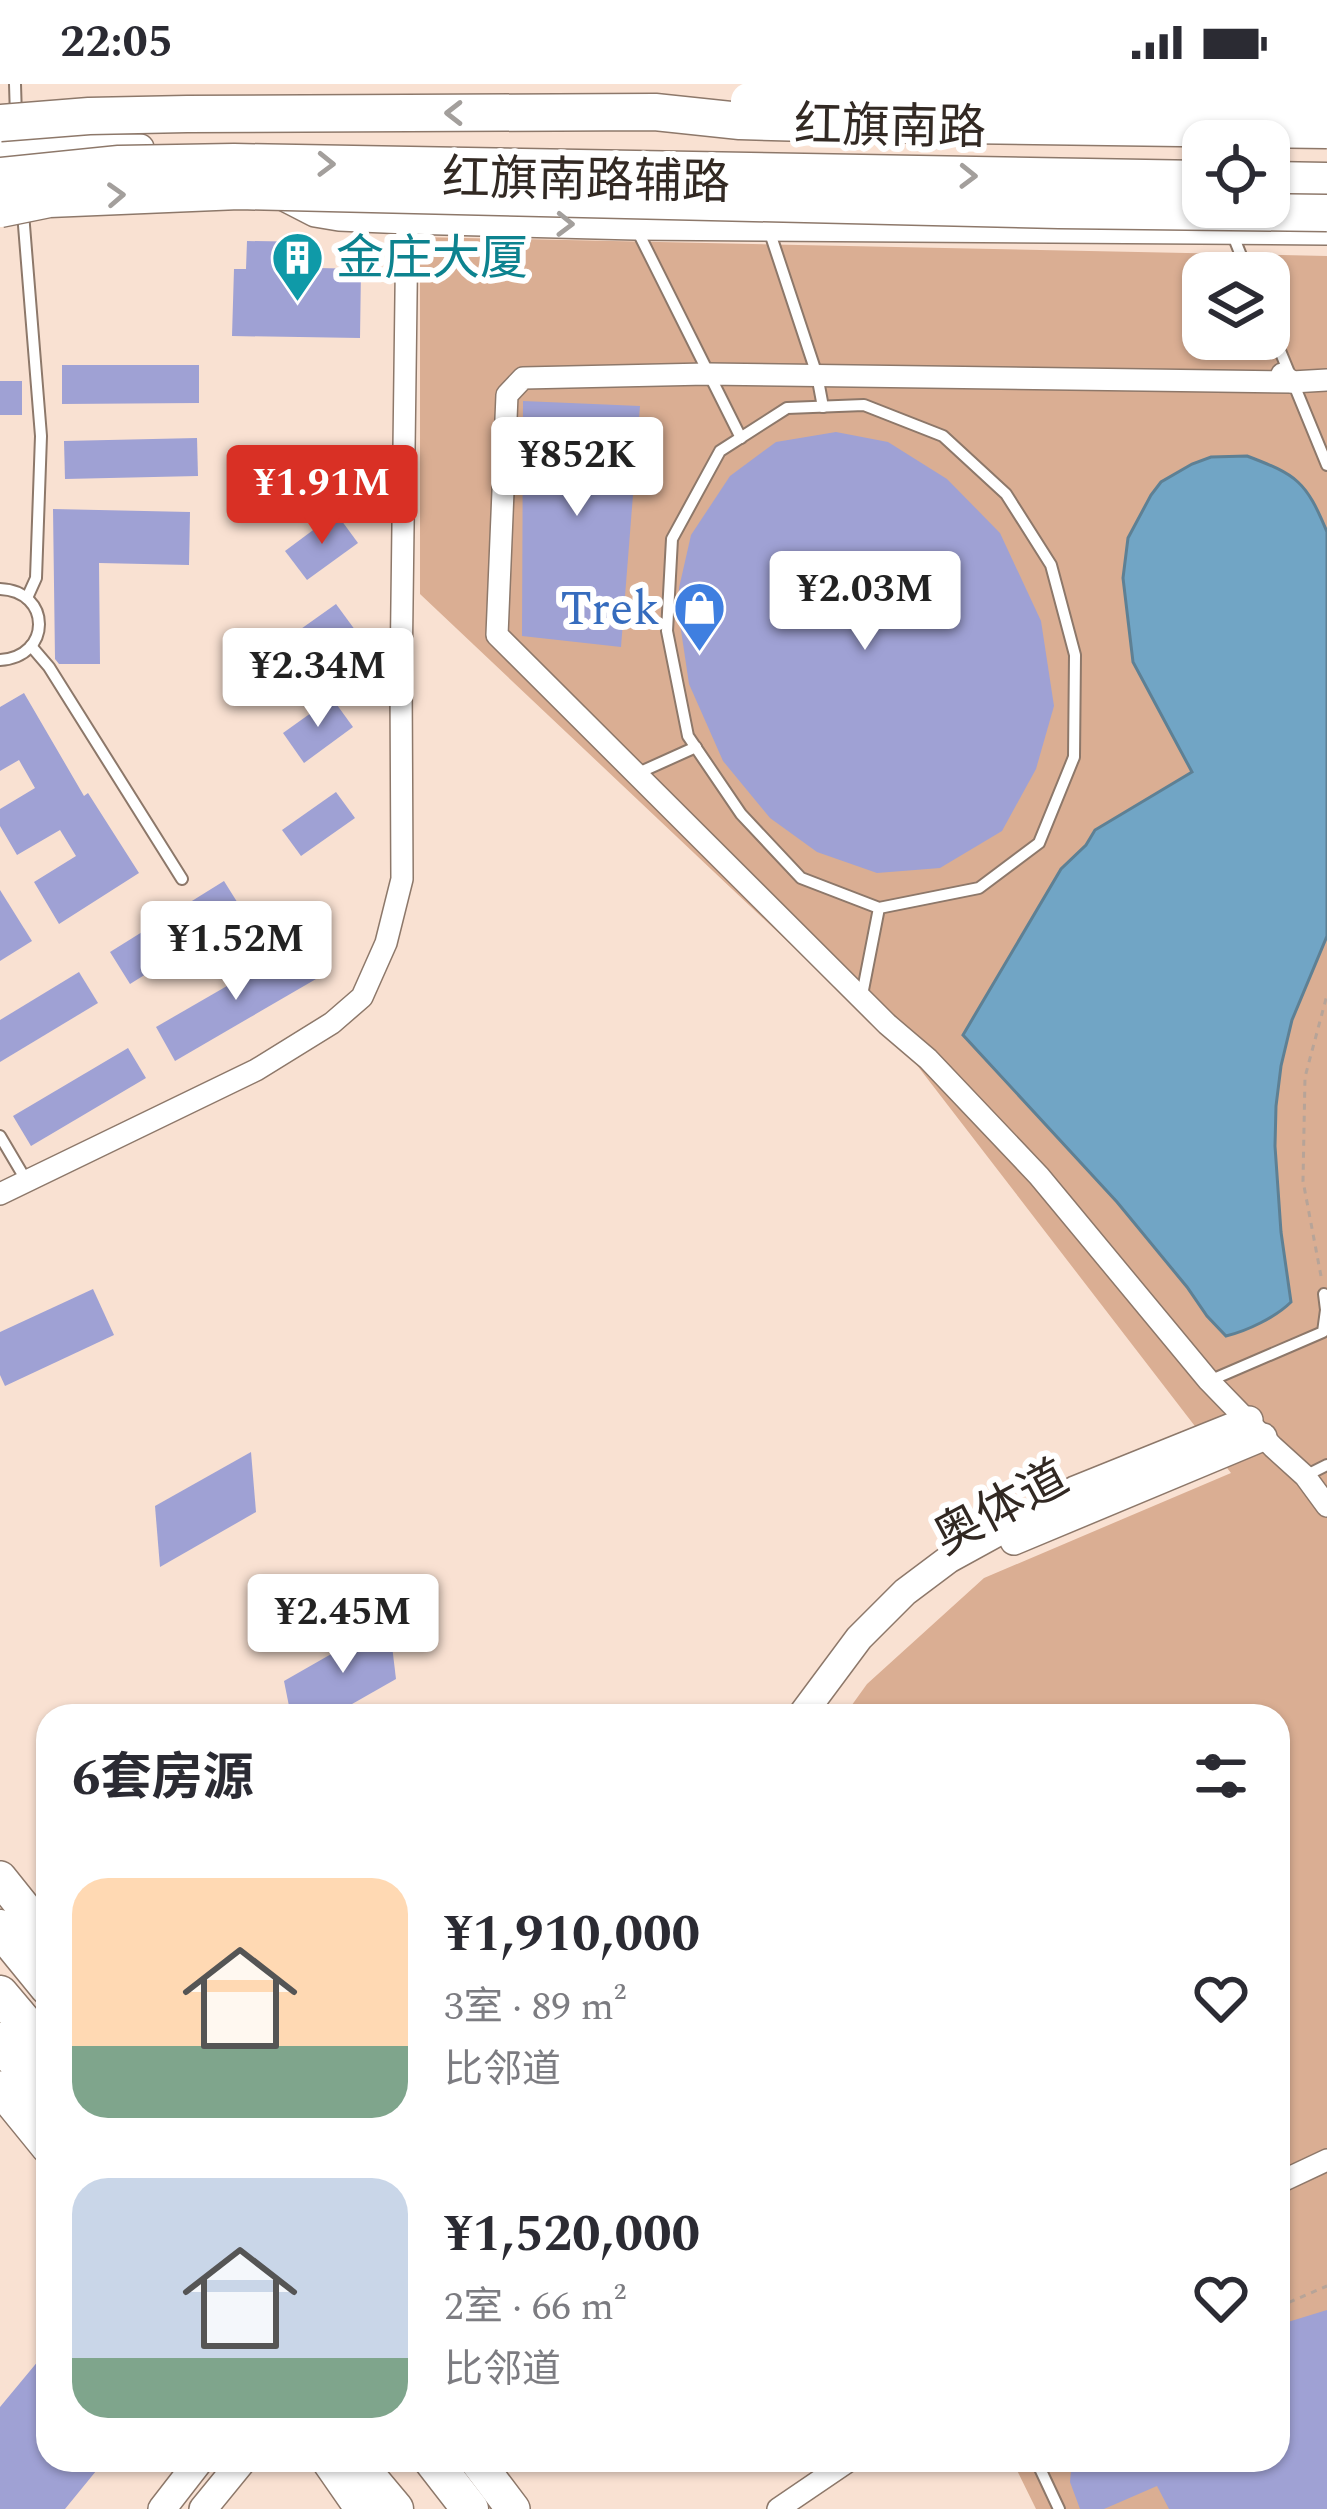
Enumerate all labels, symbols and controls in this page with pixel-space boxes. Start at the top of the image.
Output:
text: 22:05 [60,8,173,77]
street label: 红旗南路 [793,89,987,166]
one-way arrow [444,100,462,126]
map controls [1182,120,1290,360]
button: locate [1182,120,1290,228]
street label: 红旗南路辅路 [441,142,731,221]
one-way arrow [317,150,336,176]
one-way arrow [959,162,978,188]
one-way arrow [107,182,126,208]
one-way arrow [556,211,575,237]
place label: 金庄大厦 [336,223,528,296]
building icon: 金庄大厦 [269,229,325,303]
button: layers [1182,252,1290,360]
pin: ¥852K [493,417,661,519]
text: ¥852K [518,426,636,485]
pin: ¥1.91M [224,445,420,547]
text: ¥1.91M [254,454,390,513]
pin: ¥2.03M [767,551,963,653]
text: ¥2.03M [797,560,933,619]
place label: Trek [560,573,660,646]
shop icon: Trek [671,579,727,653]
pin: ¥2.34M [220,628,416,730]
text: ¥2.34M [250,637,386,696]
pin: ¥1.52M [138,901,334,1003]
text: ¥1.52M [168,910,304,969]
street label: 奥体道 [920,1442,1082,1574]
pin: ¥2.45M [245,1574,441,1676]
text: ¥2.45M [275,1583,411,1642]
text: 6套房源 [72,1740,254,1818]
icon: filters [1188,1743,1254,1809]
text: ¥1,910,000 [444,1896,700,1974]
icon: home [168,1926,312,2070]
icon: heart [1188,1965,1254,2031]
text: 3室 · 89 m² [444,1978,626,2037]
text: 比邻道 [444,2041,561,2100]
text: ¥1,520,000 [444,2196,700,2274]
icon: home [168,2226,312,2370]
icon: heart [1188,2265,1254,2331]
text: 2室 · 66 m² [444,2278,626,2337]
text: 比邻道 [444,2341,561,2400]

